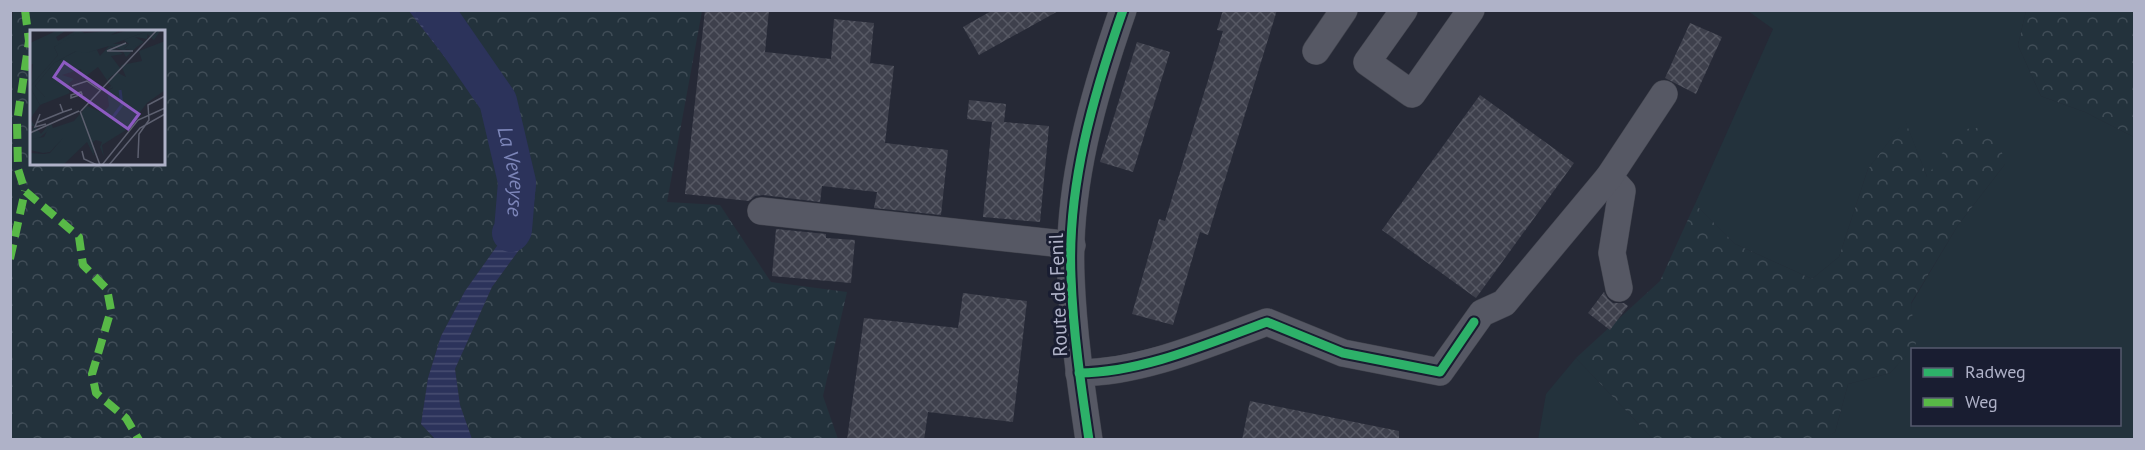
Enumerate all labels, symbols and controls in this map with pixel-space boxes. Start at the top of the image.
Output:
inset map [30,30,165,165]
water label: La Veveyse [491,124,531,218]
street label: Route de Fenil [1043,233,1073,357]
legend [1911,348,2121,426]
text: Radweg [1965,360,2026,383]
text: Weg [1965,390,1998,413]

